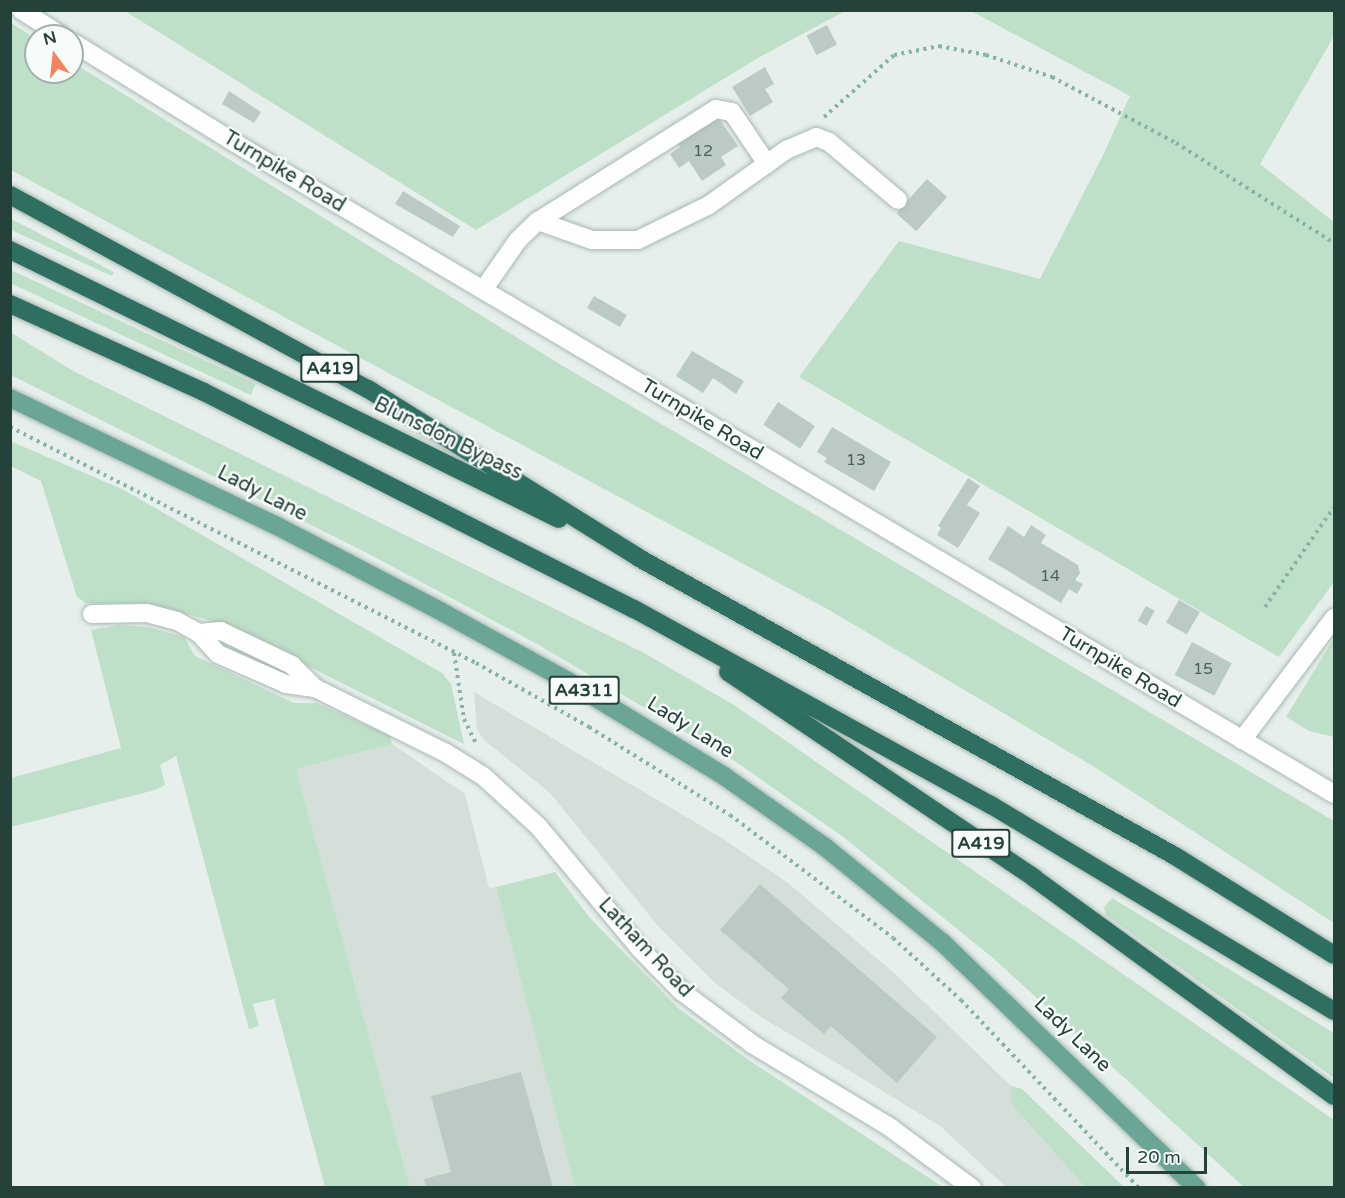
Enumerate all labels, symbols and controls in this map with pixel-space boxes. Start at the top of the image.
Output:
north arrow [24,24,84,84]
text: N [41,27,59,50]
street label: Turnpike Road [219,126,349,218]
house number: 12 [693,141,713,161]
road number: A419 [300,353,360,383]
street label: Turnpike Road [637,374,767,466]
street label: Blunsdon Bypass [370,393,526,485]
house number: 13 [846,450,866,470]
street label: Lady Lane [213,461,311,527]
house number: 14 [1040,566,1060,586]
street label: Turnpike Road [1055,622,1185,714]
house number: 15 [1193,659,1213,679]
road number: A4311 [548,675,620,705]
street label: Lady Lane [642,692,738,764]
road number: A419 [951,828,1011,858]
street label: Latham Road [593,893,697,1003]
street label: Lady Lane [1029,992,1115,1078]
scale bar [1129,1135,1210,1173]
text: 20 m [1137,1146,1181,1168]

